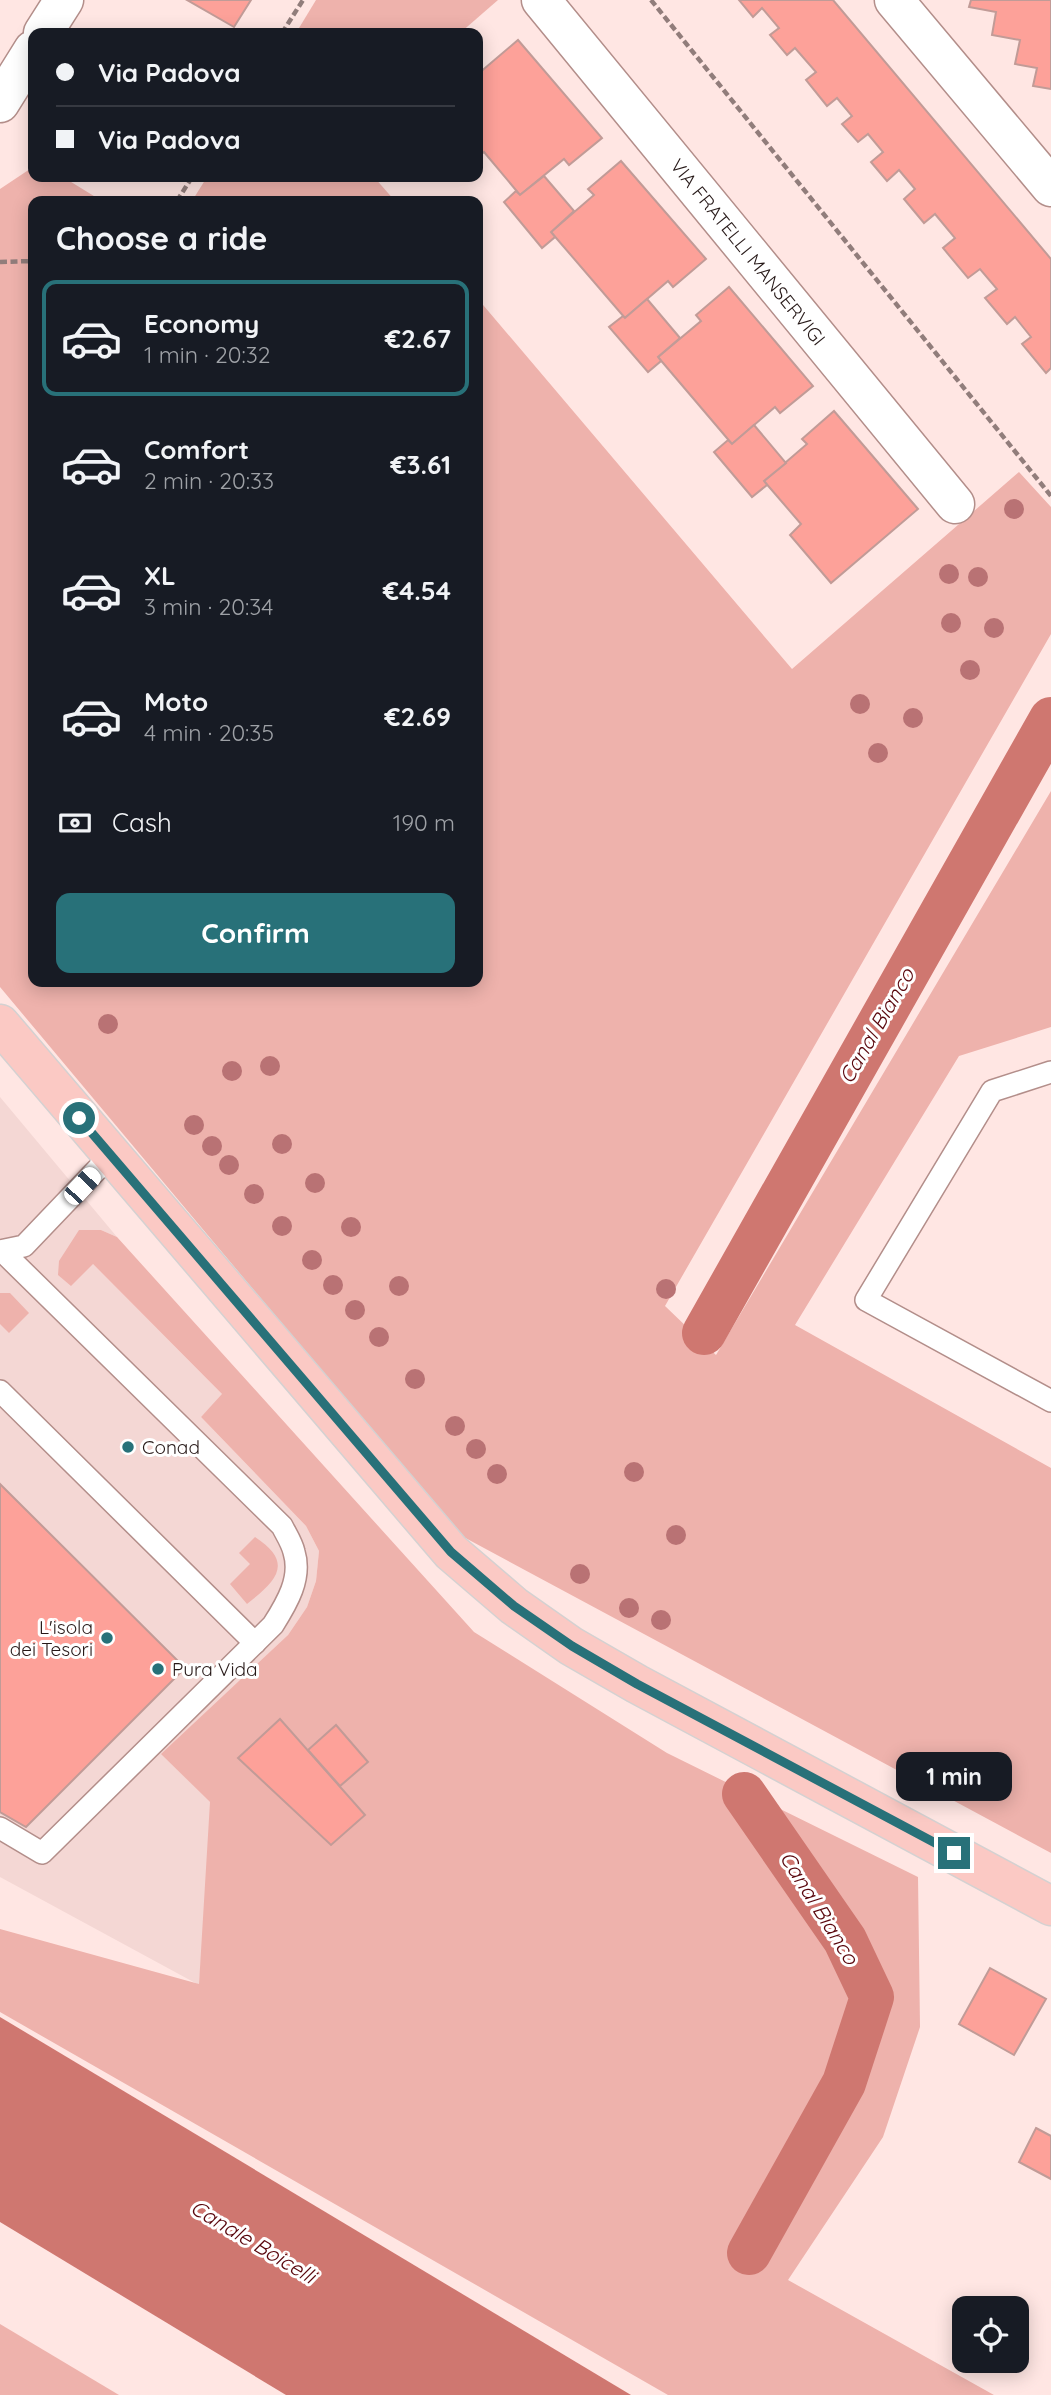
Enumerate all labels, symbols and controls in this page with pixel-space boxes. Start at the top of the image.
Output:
text: Via Padova [98,56,241,89]
text: Via Padova [98,123,241,156]
street label: VIA FRATELLI MANSERVIGI [665,154,831,350]
text: Choose a ride [56,218,268,258]
icon: car [60,307,123,370]
text: Economy [144,307,259,340]
text: €2.67 [385,322,451,355]
text: 1 min · 20:32 [144,340,271,369]
icon: car [60,433,123,496]
text: Comfort [144,433,249,466]
text: €3.61 [390,448,451,481]
text: 2 min · 20:33 [144,466,274,495]
icon: car [60,559,123,622]
text: XL [144,559,176,592]
text: €4.54 [383,574,451,607]
text: 3 min · 20:34 [144,592,273,621]
icon: car [60,685,123,748]
text: Moto [144,685,208,718]
text: €2.69 [384,700,451,733]
text: 4 min · 20:35 [144,718,274,747]
icon: cash [56,804,94,842]
text: Cash [112,806,172,839]
text: 190 m [393,808,455,837]
button: Confirm [56,893,455,973]
water label: Canal Bianco [833,962,920,1088]
route start [63,1102,95,1134]
car [60,1163,105,1209]
place label: Conad [142,1435,200,1459]
marker: Conad [120,1439,136,1455]
place label: L'isola dei Tesori [10,1615,93,1661]
marker: L'isola dei Tesori [99,1630,115,1646]
place label: Pura Vida [172,1657,258,1681]
marker: Pura Vida [150,1661,166,1677]
callout: 1 min [896,1752,1012,1800]
text: 1 min [926,1762,982,1791]
route end [938,1837,970,1869]
water label: Canal Bianco [775,1846,866,1970]
water label: Canale Boicelli [186,2194,323,2290]
map controls [952,2296,1029,2373]
button: locate [952,2296,1029,2373]

